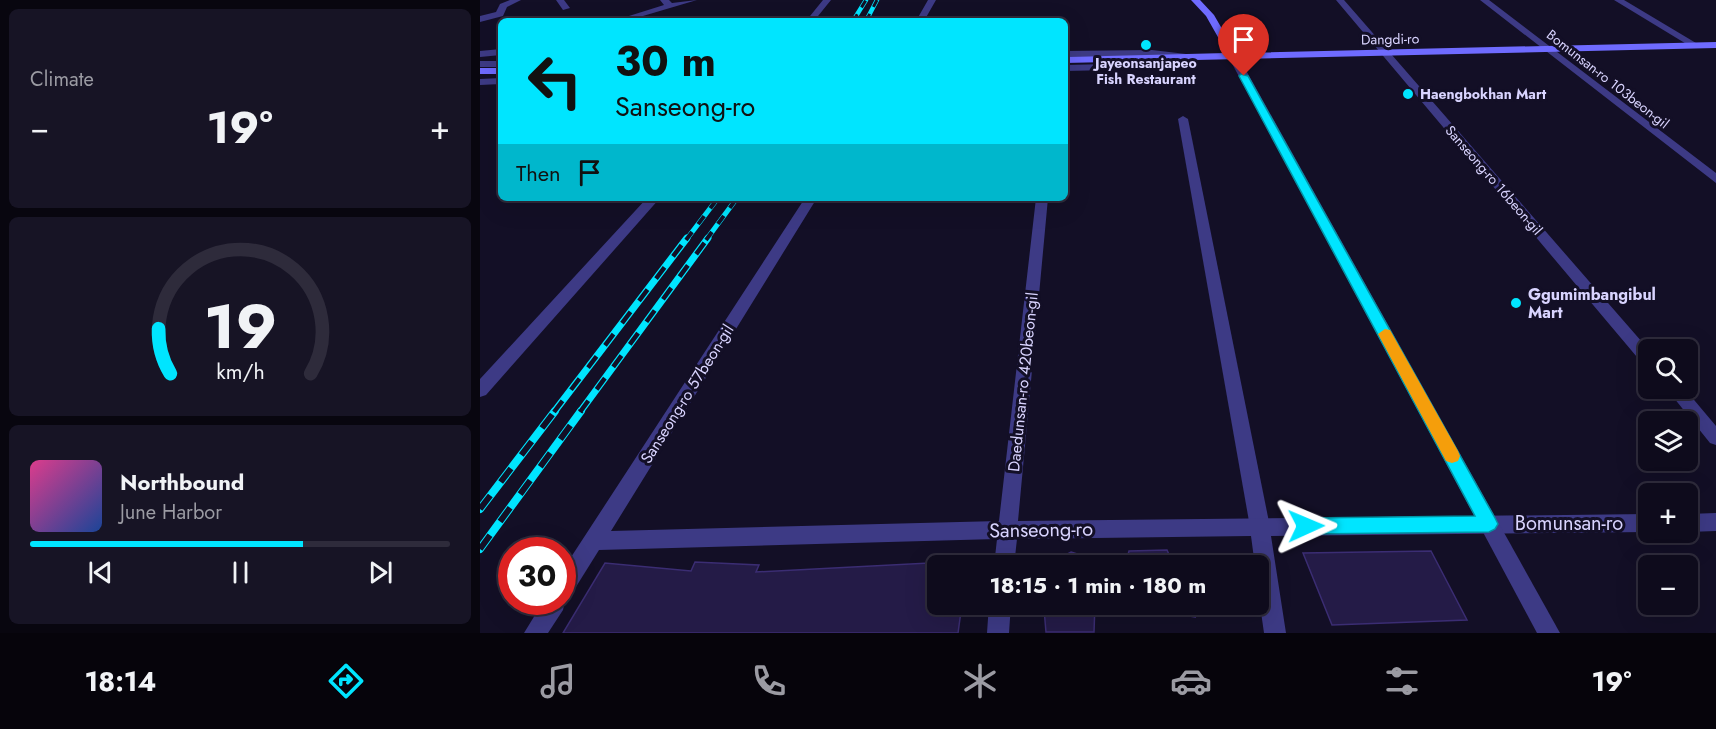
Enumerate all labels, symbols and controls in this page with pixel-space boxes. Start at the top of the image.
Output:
pin [1218,14,1269,76]
icon: arrive [1227,23,1260,56]
street label: Bomunsan-ro 103beon-gil [1543,25,1673,133]
street label: Dangdi-ro [1361,28,1420,50]
text: 30 m [615,31,716,92]
marker: Jayeonsanjapeo Fish Restaurant [1139,38,1153,52]
icon: left [516,42,594,120]
place label: Jayeonsanjapeo Fish Restaurant [1092,53,1197,89]
text: Climate [30,65,94,94]
place label: Haengbokhan Mart [1420,84,1547,104]
text: Sanseong-ro [615,87,755,126]
marker: Haengbokhan Mart [1401,87,1415,101]
text: 19° [206,95,273,160]
text: − [30,104,49,151]
text: + [430,104,450,151]
street label: Sanseong-ro 16beon-gil [1441,121,1547,239]
icon: arrive [573,156,606,189]
text: Then [516,157,561,189]
text: 19 [203,281,277,371]
place label: Ggumimbangibul Mart [1528,283,1656,324]
street label: Daedunsan-ro 420beon-gil [1002,291,1044,473]
marker: Ggumimbangibul Mart [1509,296,1523,310]
street label: Sanseong-ro 57beon-gil [635,320,739,468]
map controls [1638,339,1698,615]
button: search [1638,339,1698,399]
text: km/h [216,356,264,387]
button: layers [1638,411,1698,471]
text: Northbound [120,466,244,498]
button: + [1638,483,1698,543]
position arrow [1274,494,1338,558]
text: June Harbor [120,498,222,527]
street label: Bomunsan-ro [1515,509,1623,538]
street label: Sanseong-ro [989,515,1093,545]
speed limit sign: 30 [498,537,576,615]
button: − [1638,555,1698,615]
icon: previous [84,556,117,589]
icon: pause [224,556,257,589]
icon: next [364,556,397,589]
text: 18:15 · 1 min · 180 m [990,569,1206,601]
icon: directions [325,660,367,702]
icon: music [537,660,579,702]
icon: phone [748,660,790,702]
icon: climate [959,660,1001,702]
icon: car [1170,660,1212,702]
icon: filters [1381,660,1423,702]
text: 18:14 [85,662,156,701]
text: 19° [1592,662,1631,701]

